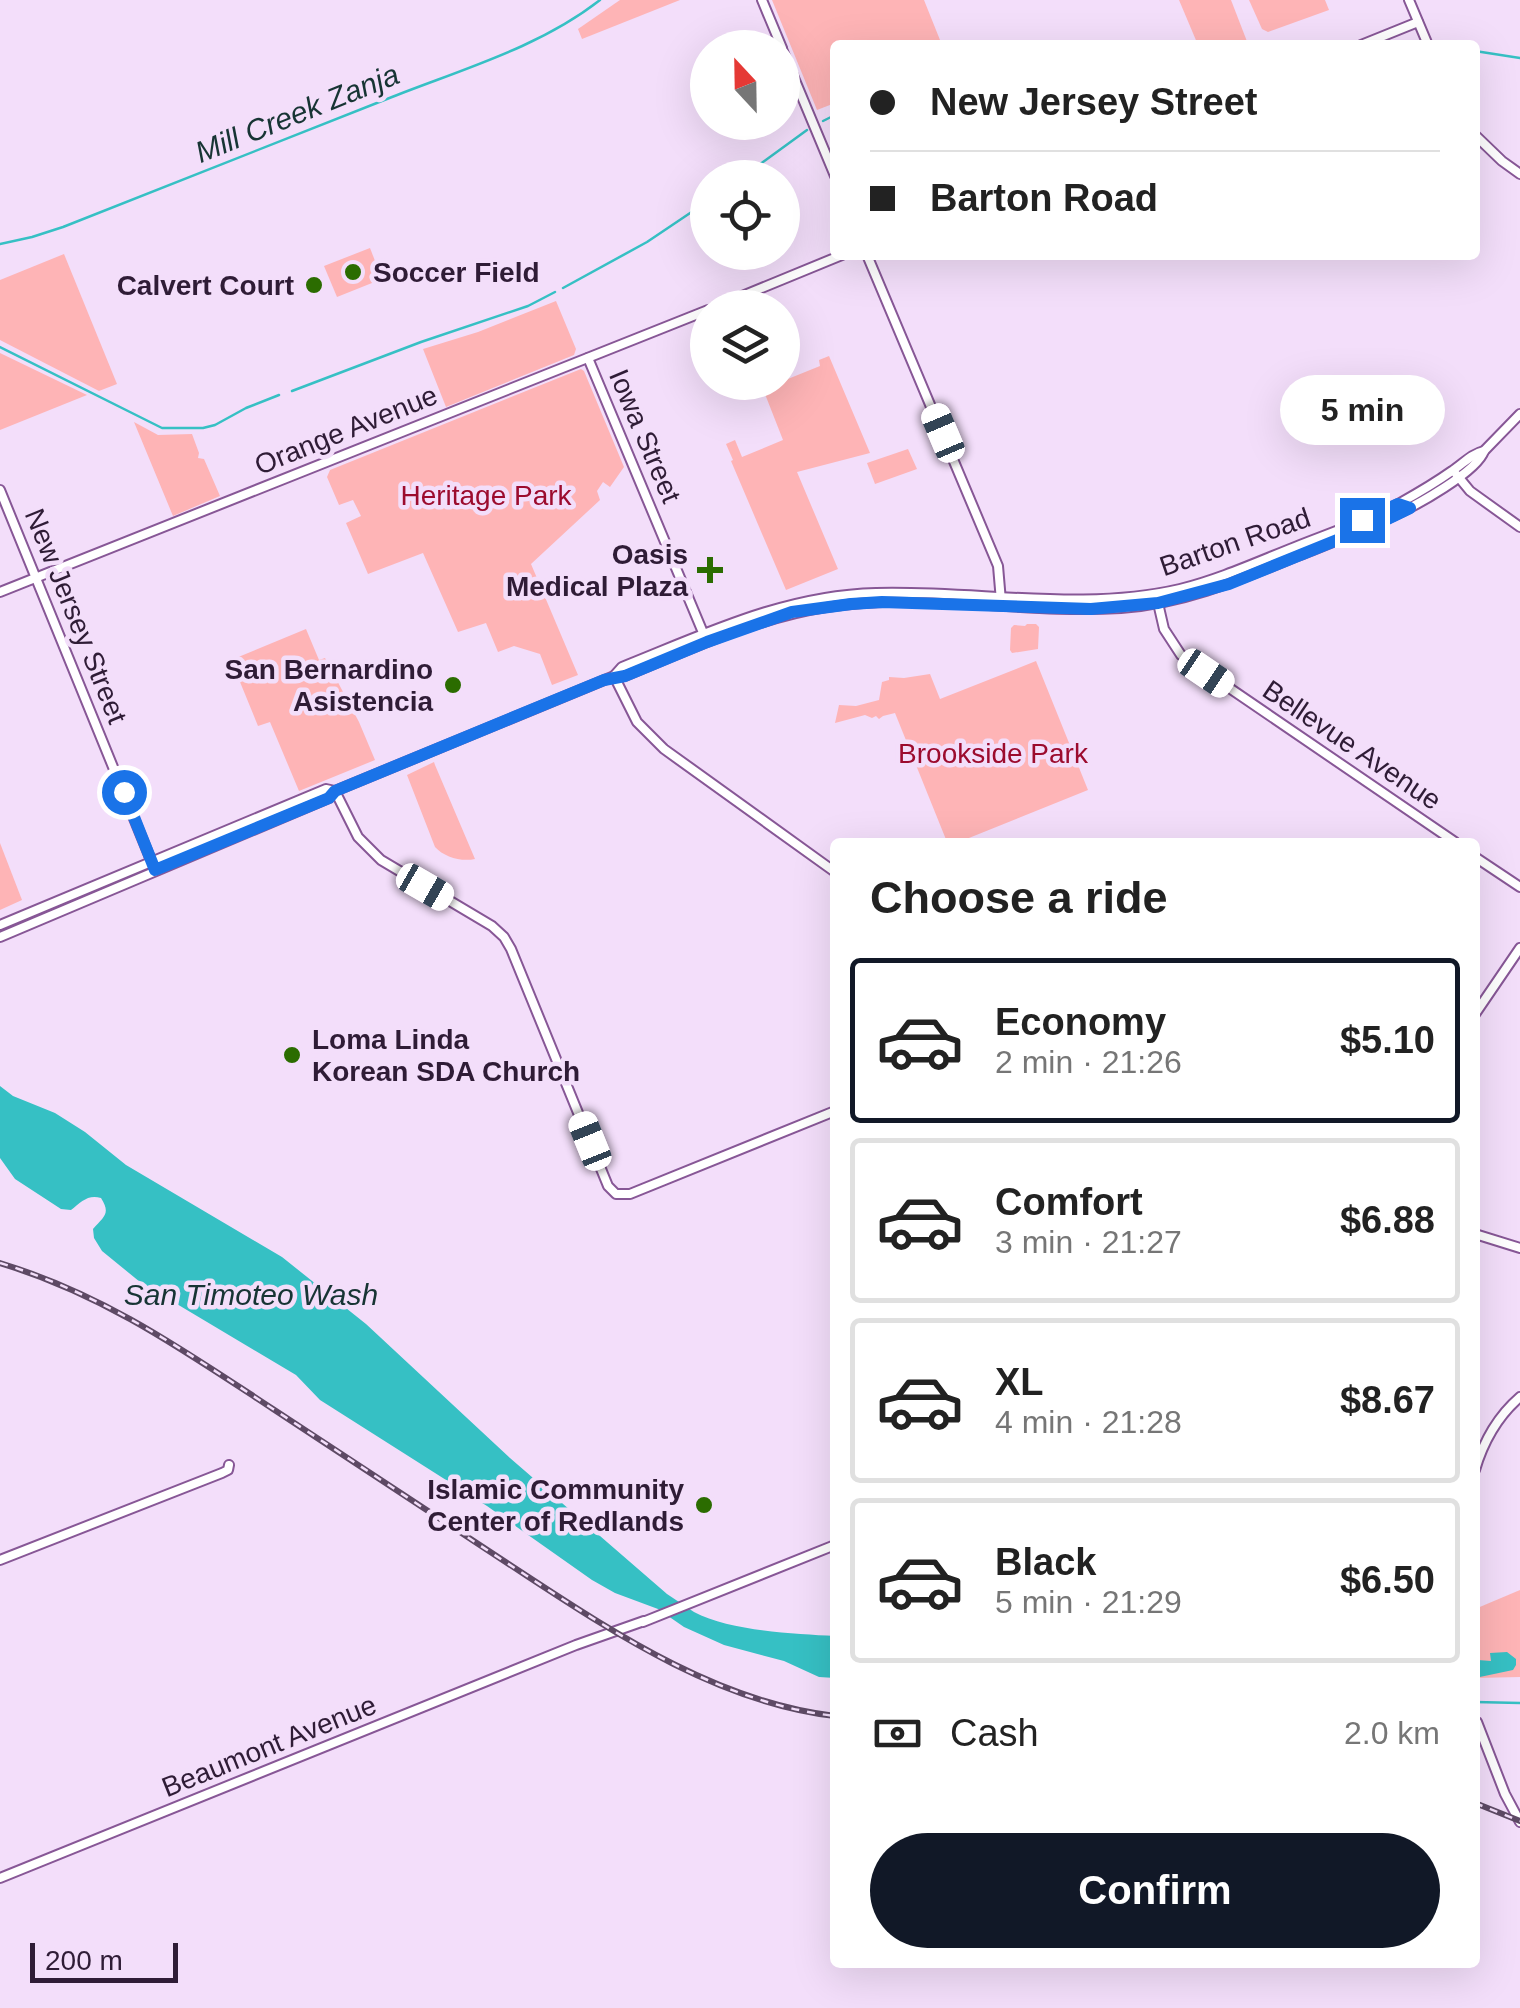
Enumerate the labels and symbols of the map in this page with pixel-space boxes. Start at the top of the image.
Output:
north arrow [690,30,800,140]
water label: Mill Creek Zanja [190,57,404,169]
place label: Soccer Field [373,257,540,288]
marker: Soccer Field [342,261,364,283]
place label: Calvert Court [117,270,294,301]
marker: Calvert Court [303,274,325,296]
street label: Iowa Street [603,365,687,507]
callout: 5 min [1280,375,1444,445]
street label: Orange Avenue [250,379,442,481]
car [917,400,969,466]
park label: Heritage Park [400,480,573,511]
route end [1340,498,1385,543]
street label: Barton Road [1156,502,1314,582]
street label: New Jersey Street [19,504,133,728]
place label: Oasis Medical Plaza [506,539,688,602]
marker: Oasis Medical Plaza [697,557,723,583]
car [1173,644,1239,702]
place label: San Bernardino Asistencia [225,654,433,717]
marker: San Bernardino Asistencia [442,674,464,696]
street label: Bellevue Avenue [1257,674,1447,816]
park label: Brookside Park [898,738,1089,769]
route start [102,770,147,815]
car [392,859,458,915]
place label: Loma Linda Korean SDA Church [312,1024,580,1087]
marker: Loma Linda Korean SDA Church [281,1044,303,1066]
car [565,1108,615,1174]
water label: San Timoteo Wash [124,1278,378,1311]
place label: Islamic Community Center of Redlands [427,1474,684,1537]
marker: Islamic Community Center of Redlands [693,1494,715,1516]
street label: Beaumont Avenue [157,1689,381,1803]
scale bar [30,1938,178,1982]

